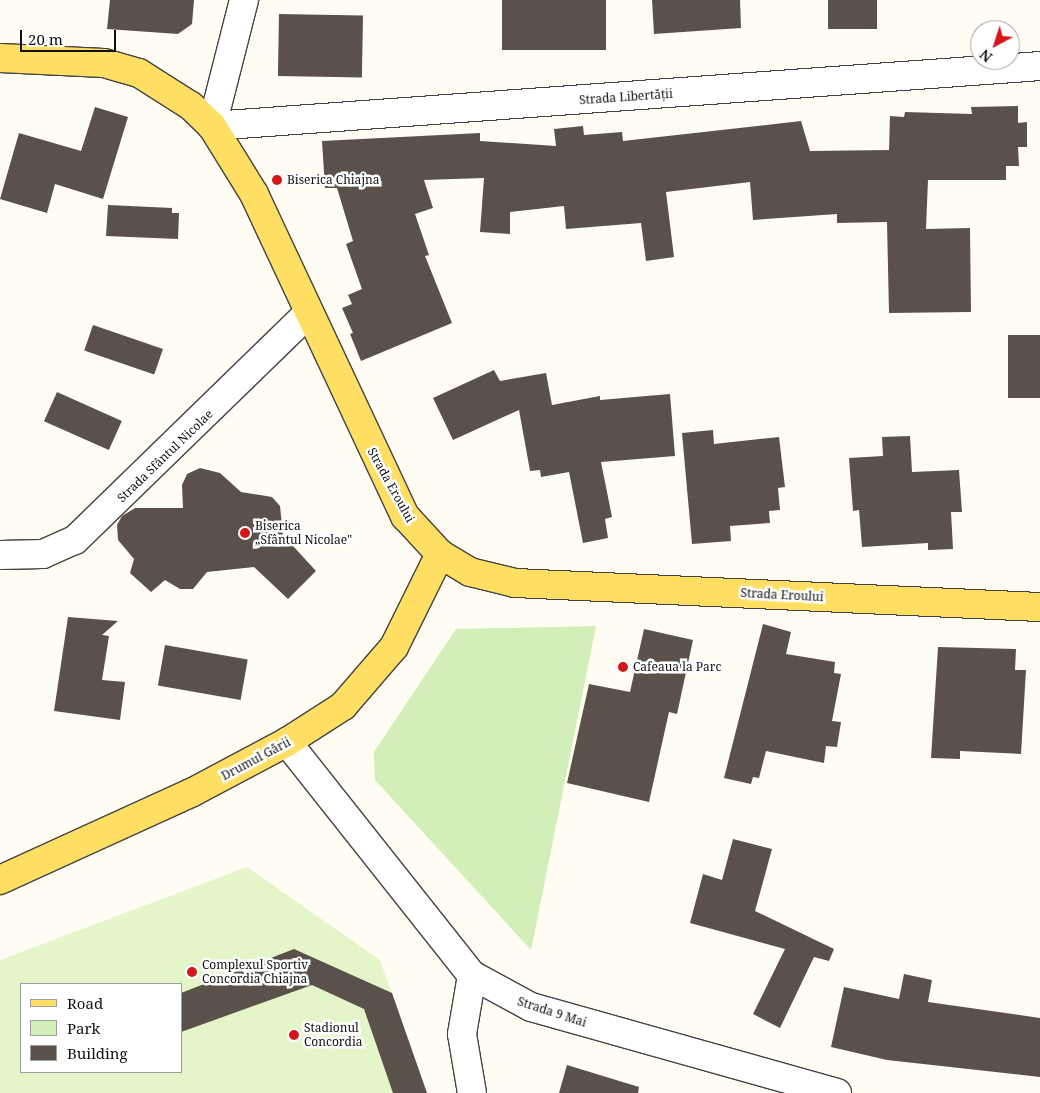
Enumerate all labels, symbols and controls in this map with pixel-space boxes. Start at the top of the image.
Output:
scale bar [22,20,119,52]
north arrow [970,20,1020,70]
text: 20 m [28,29,63,49]
text: N [975,45,996,67]
street label: Strada Libertății [579,87,673,107]
place label: Biserica Chiajna [287,173,379,187]
marker: Biserica Chiajna [271,174,283,186]
street label: Strada Sfântul Nicolae [114,407,216,505]
street label: Strada Eroului [365,445,417,525]
place label: Biserica „Sfântul Nicolae" [255,519,352,547]
marker: Biserica „Sfântul Nicolae" [239,527,251,539]
street label: Strada Eroului [740,586,824,604]
place label: Cafeaua la Parc [633,660,721,674]
marker: Cafeaua la Parc [617,661,629,673]
street label: Drumul Gării [219,735,293,783]
place label: Complexul Sportiv Concordia Chiajna [202,958,308,986]
marker: Complexul Sportiv Concordia Chiajna [186,966,198,978]
legend [20,983,182,1073]
text: Road [67,993,103,1013]
street label: Strada 9 Mai [516,994,588,1030]
text: Park [67,1018,100,1038]
place label: Stadionul Concordia [304,1021,362,1049]
marker: Stadionul Concordia [288,1029,300,1041]
text: Building [67,1043,128,1063]

